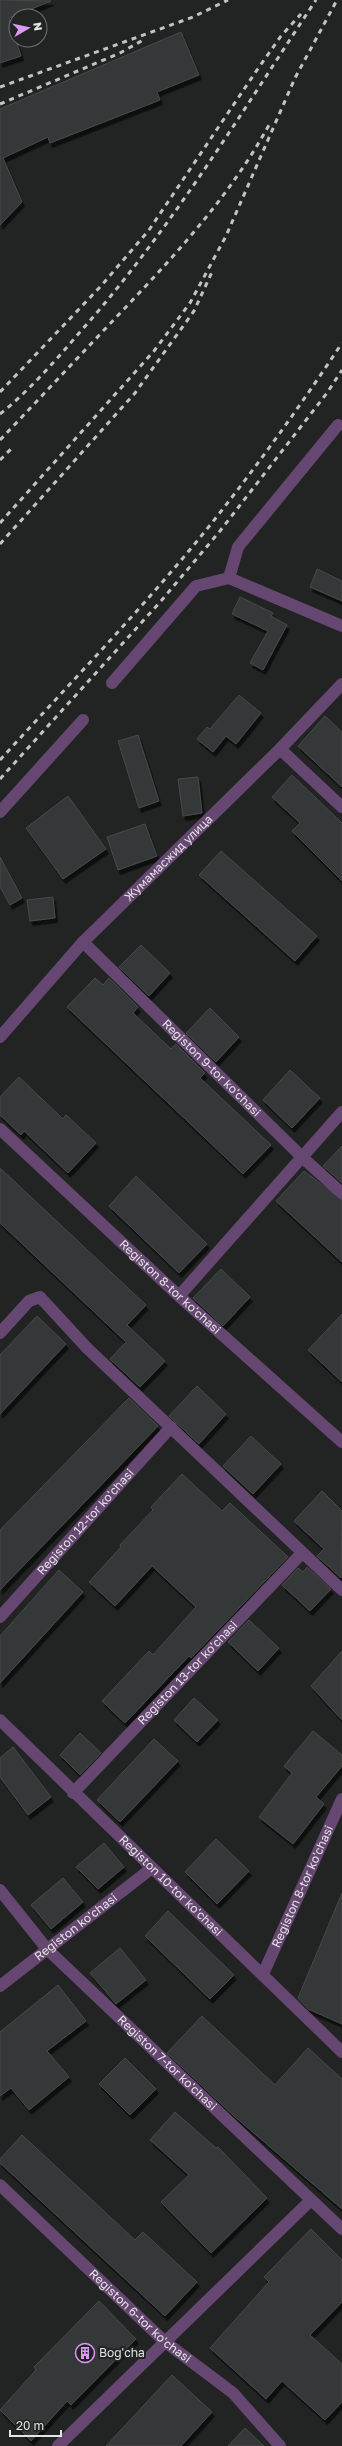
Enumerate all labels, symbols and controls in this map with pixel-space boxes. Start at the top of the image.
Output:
north arrow [8,8,48,48]
text: N [31,21,45,32]
street label: Жумамасжид улица [121,811,215,904]
street label: Registon 9-tor ko'chasi [159,1016,264,1119]
street label: Registon 8-tor ko'chasi [116,1236,224,1337]
street label: Registon 12-tor ko'chasi [34,1465,137,1578]
street label: Registon 13-tor ko'chasi [134,1617,240,1728]
street label: Registon 8-tor ko'chasi [268,1823,336,1950]
street label: Registon 10-tor ko'chasi [116,1832,226,1939]
street label: Registon ko'chasi [31,1890,120,1964]
street label: Registon 7-tor ko'chasi [115,2012,220,2113]
street label: Registon 6-tor ko'chasi [86,2266,194,2366]
building icon: Bog'cha [74,2342,96,2364]
place label: Bog'cha [99,2345,145,2360]
scale bar [10,2412,61,2438]
text: 20 m [16,2418,44,2433]

